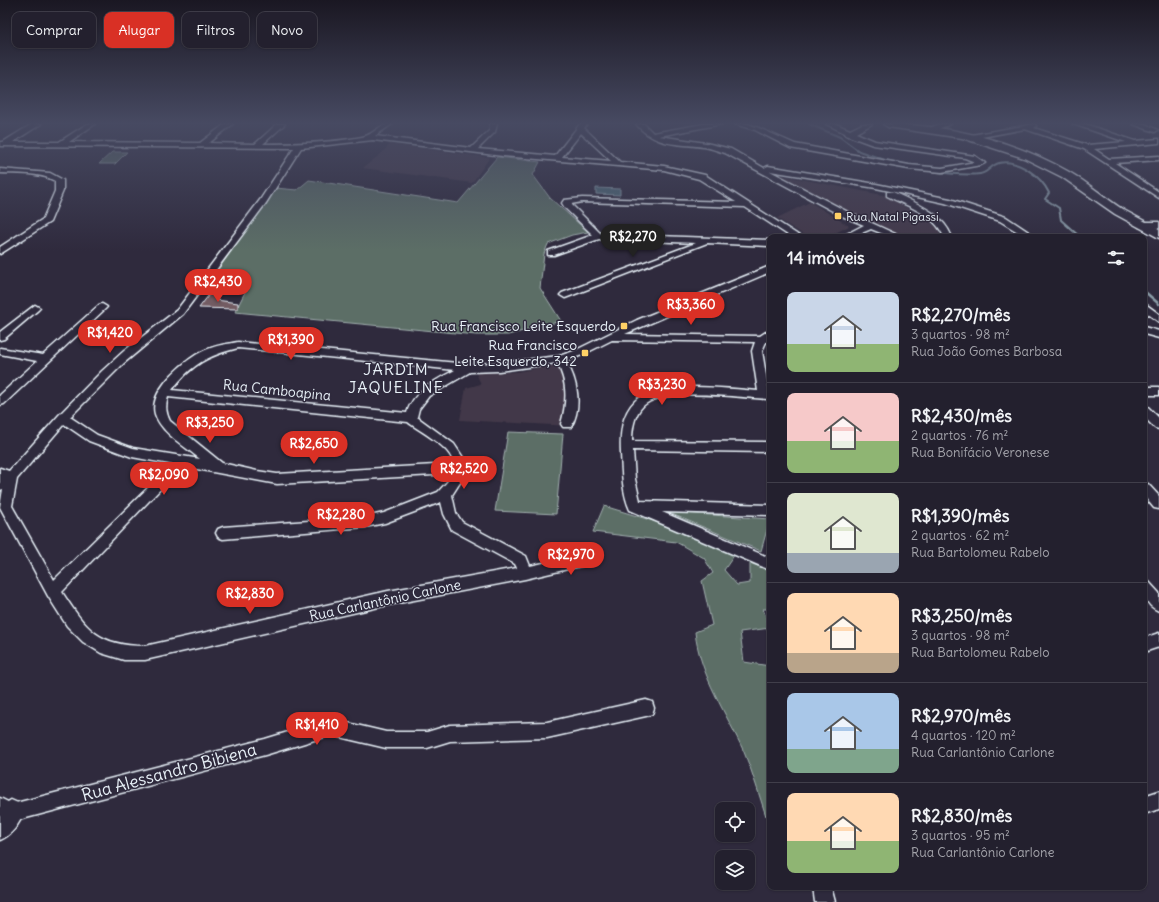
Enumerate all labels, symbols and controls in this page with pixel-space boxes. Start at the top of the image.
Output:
chip: Comprar [12,12,96,48]
chip: Alugar [104,12,174,48]
chip: Filtros [182,12,249,48]
chip: Novo [257,12,317,48]
place label: Rua Natal Pigassi [846,209,939,224]
marker: Rua Natal Pigassi [833,211,843,221]
pin: R$2,270 [596,224,670,258]
text: R$2,270 [609,228,657,245]
text: 14 imóveis [787,247,865,269]
icon: filters [1105,247,1127,269]
pin: R$2,430 [181,269,255,303]
text: R$2,430 [194,273,242,290]
pin: R$3,360 [654,292,728,326]
text: R$3,360 [666,296,716,313]
text: R$2,270/mês [911,304,1011,326]
icon: home [819,308,867,356]
place label: Rua Francisco Leite Esquerdo [431,317,616,335]
pin: R$1,420 [73,320,147,354]
marker: Rua Francisco Leite Esquerdo [619,321,629,331]
text: R$1,420 [87,324,133,341]
text: 3 quartos · 98 m² [911,326,1010,343]
pin: R$1,390 [254,327,328,361]
text: R$1,390 [268,331,314,348]
place label: Rua Francisco Leite Esquerdo, 342 [454,336,577,370]
text: Rua João Gomes Barbosa [911,343,1062,360]
marker: Rua Francisco Leite Esquerdo, 342 [580,348,590,358]
district label: JARDIM JAQUELINE [348,359,444,397]
pin: R$3,230 [625,372,699,406]
street label: Rua Camboapina [222,375,332,405]
text: R$3,230 [638,376,686,393]
text: R$2,430/mês [911,405,1012,427]
icon: home [819,409,867,457]
pin: R$3,250 [173,410,247,444]
text: R$3,250 [186,414,234,431]
text: 2 quartos · 76 m² [911,427,1008,444]
pin: R$2,650 [277,431,351,465]
text: R$2,650 [290,435,338,452]
text: Rua Bonifácio Veronese [911,444,1049,461]
pin: R$2,520 [427,456,501,490]
text: R$2,520 [440,460,488,477]
pin: R$2,090 [127,462,201,496]
text: R$2,090 [139,466,189,483]
pin: R$2,280 [304,502,378,536]
text: R$1,390/mês [911,505,1009,527]
text: R$2,280 [317,506,365,523]
icon: home [819,509,867,557]
text: 2 quartos · 62 m² [911,527,1009,544]
pin: R$2,970 [534,542,608,576]
text: Rua Bartolomeu Rabelo [911,544,1050,561]
text: R$2,970 [547,546,595,563]
street label: Rua Carlantônio Carlone [307,575,463,625]
pin: R$2,830 [213,581,287,615]
text: R$2,830 [226,585,274,602]
text: R$3,250/mês [911,605,1012,627]
icon: home [819,609,867,657]
text: 3 quartos · 98 m² [911,627,1010,644]
text: Rua Bartolomeu Rabelo [911,644,1050,661]
text: R$2,970/mês [911,705,1011,727]
icon: home [819,709,867,757]
pin: R$1,410 [280,712,354,746]
text: R$1,410 [295,716,339,733]
text: 4 quartos · 120 m² [911,727,1016,744]
street label: Rua Alessandro Bibiena [79,738,259,806]
text: Rua Carlantônio Carlone [911,744,1055,761]
map controls [715,802,755,890]
button: locate [715,802,755,842]
text: R$2,830/mês [911,805,1012,827]
icon: home [819,809,867,857]
text: 3 quartos · 95 m² [911,827,1010,844]
text: Rua Carlantônio Carlone [911,844,1055,861]
button: layers [715,850,755,890]

